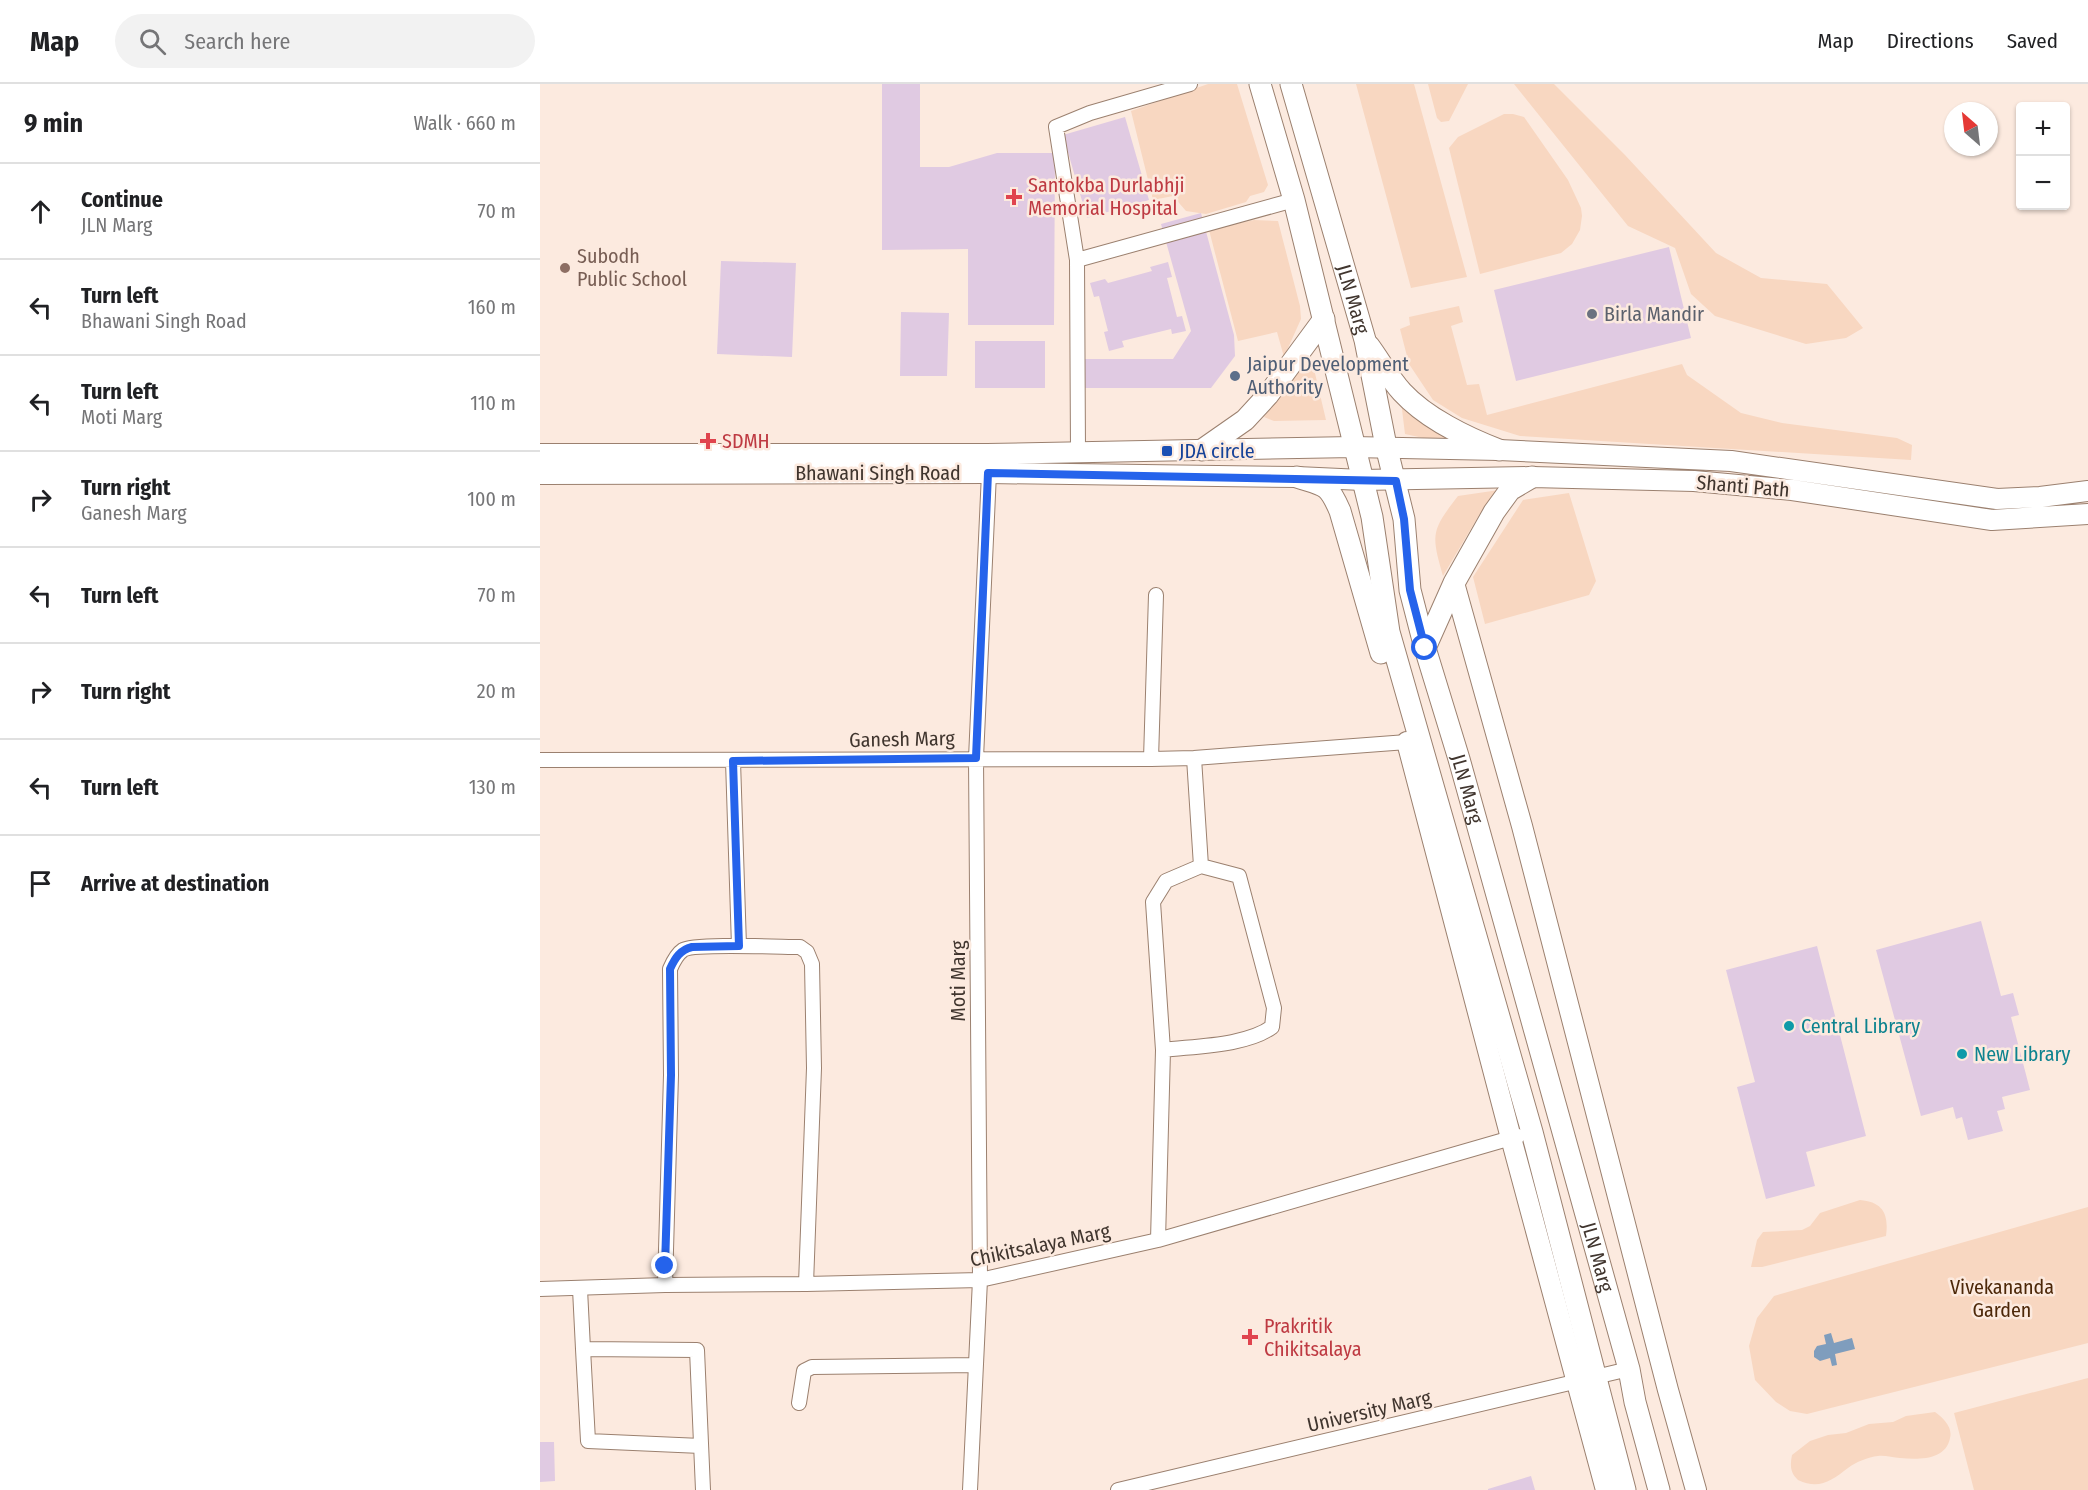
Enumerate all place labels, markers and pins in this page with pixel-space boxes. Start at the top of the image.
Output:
place label: Santokba Durlabhji Memorial Hospital [1028,173,1185,220]
marker: Santokba Durlabhji Memorial Hospital [1005,188,1023,206]
place label: Subodh Public School [577,244,687,291]
marker: Subodh Public School [558,261,572,275]
place label: Birla Mandir [1604,302,1704,326]
marker: Birla Mandir [1585,307,1599,321]
place label: Jaipur Development Authority [1247,352,1409,399]
marker: Jaipur Development Authority [1228,369,1242,383]
place label: SDMH [722,429,770,453]
marker: SDMH [699,432,717,450]
place label: JDA circle [1179,439,1255,463]
marker: JDA circle [1160,444,1174,458]
place label: Central Library [1801,1014,1920,1038]
marker: Central Library [1782,1019,1796,1033]
place label: New Library [1974,1042,2070,1066]
marker: New Library [1955,1047,1969,1061]
place label: Prakritik Chikitsalaya [1264,1314,1362,1361]
marker: Prakritik Chikitsalaya [1241,1328,1259,1346]

